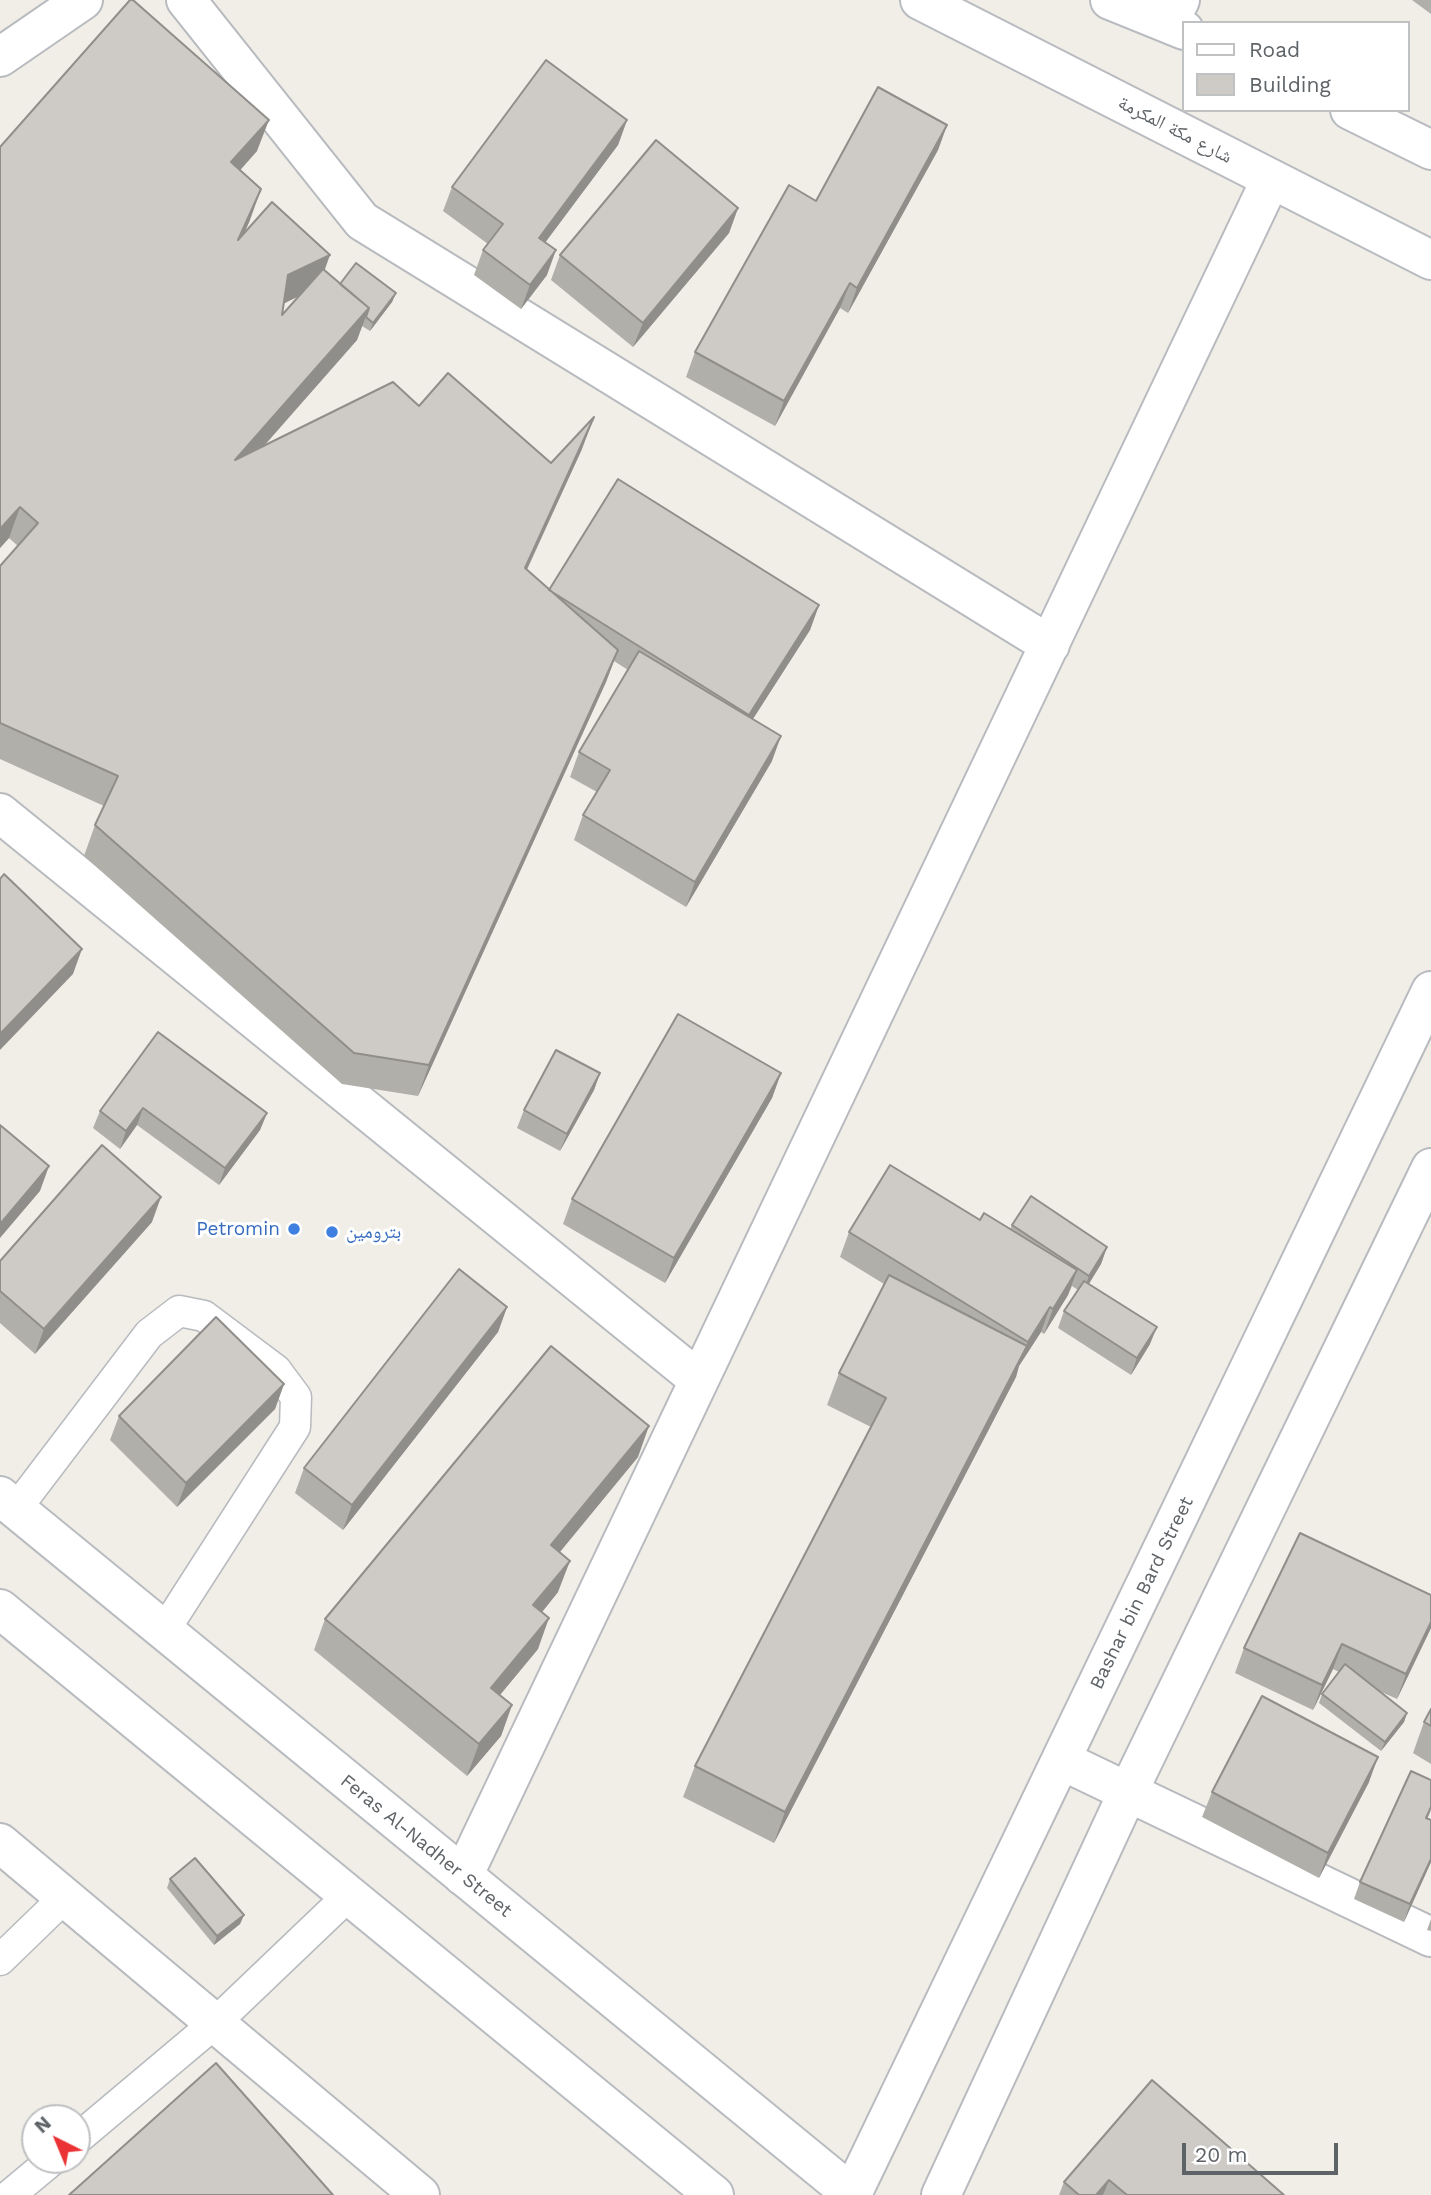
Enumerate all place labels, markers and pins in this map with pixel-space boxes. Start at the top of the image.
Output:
place label: Petromin [196,1218,280,1240]
marker: Petromin [286,1221,302,1237]
place label: بترومين [346,1221,401,1243]
marker: بترومين [324,1224,340,1240]

